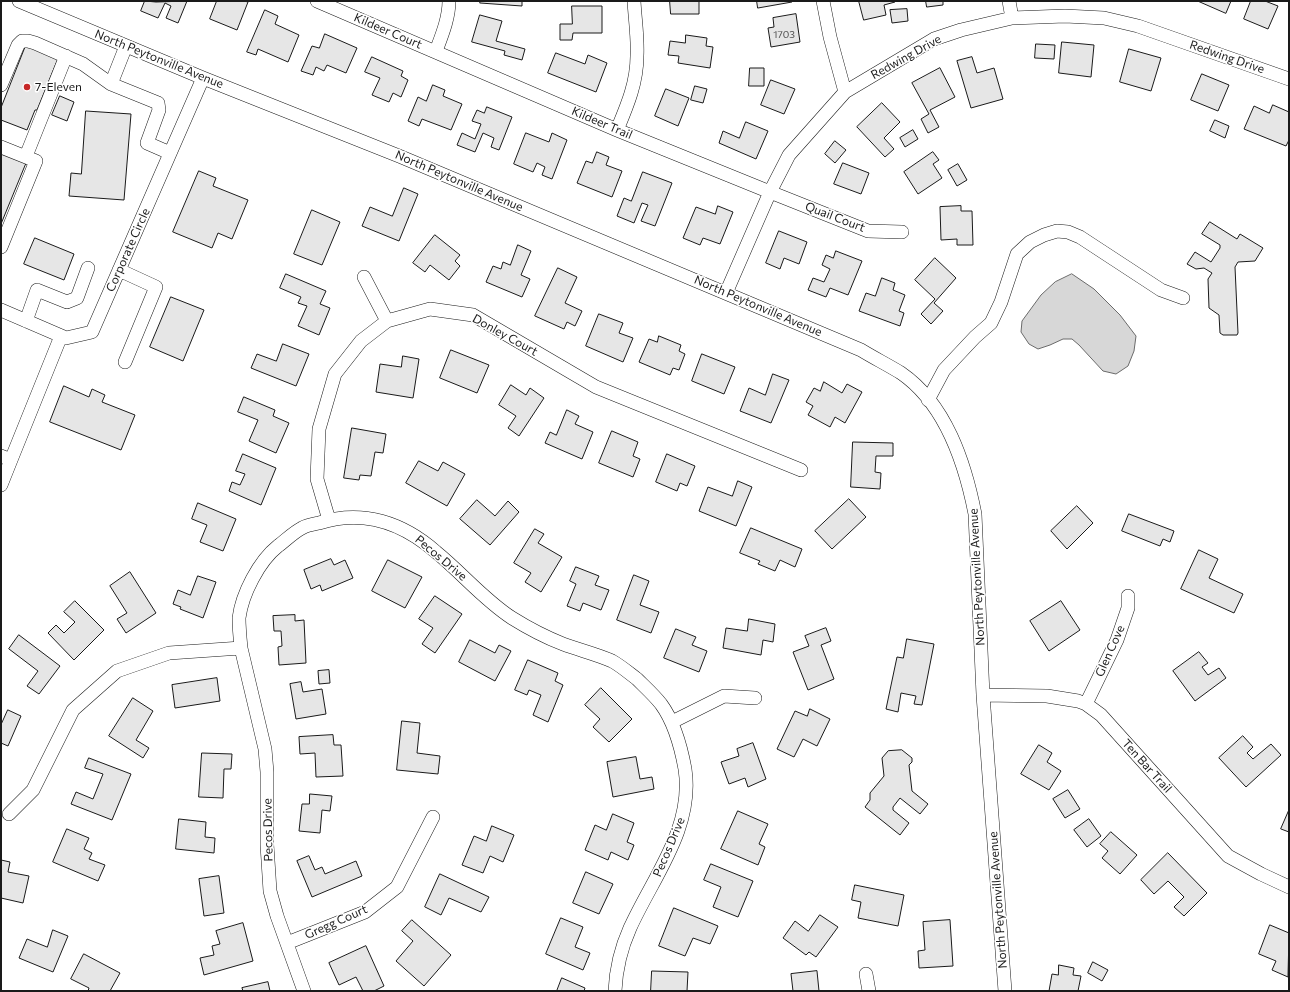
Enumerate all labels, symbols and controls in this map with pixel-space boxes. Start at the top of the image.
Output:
street label: Kildeer Court [352,10,424,52]
street label: North Peytonville Avenue [93,27,225,91]
house number: 1703 [773,29,795,41]
street label: Redwing Drive [868,32,944,82]
street label: Redwing Drive [1188,37,1266,77]
place label: 7-Eleven [35,80,82,94]
marker: 7-Eleven [22,82,32,92]
street label: Kildeer Trail [569,104,635,142]
street label: North Peytonville Avenue [393,148,525,214]
street label: Quail Court [803,199,867,235]
street label: Corporate Circle [103,206,153,294]
street label: North Peytonville Avenue [692,273,824,339]
street label: Donley Court [470,311,540,359]
street label: North Peytonville Avenue [966,508,988,646]
street label: Pecos Drive [412,532,470,584]
street label: Glen Cove [1092,623,1128,679]
street label: Ten Bar Trail [1119,736,1175,796]
street label: Pecos Drive [260,798,276,862]
street label: Pecos Drive [650,815,688,879]
street label: North Peytonville Avenue [986,831,1010,969]
street label: Gregg Court [303,902,369,942]

